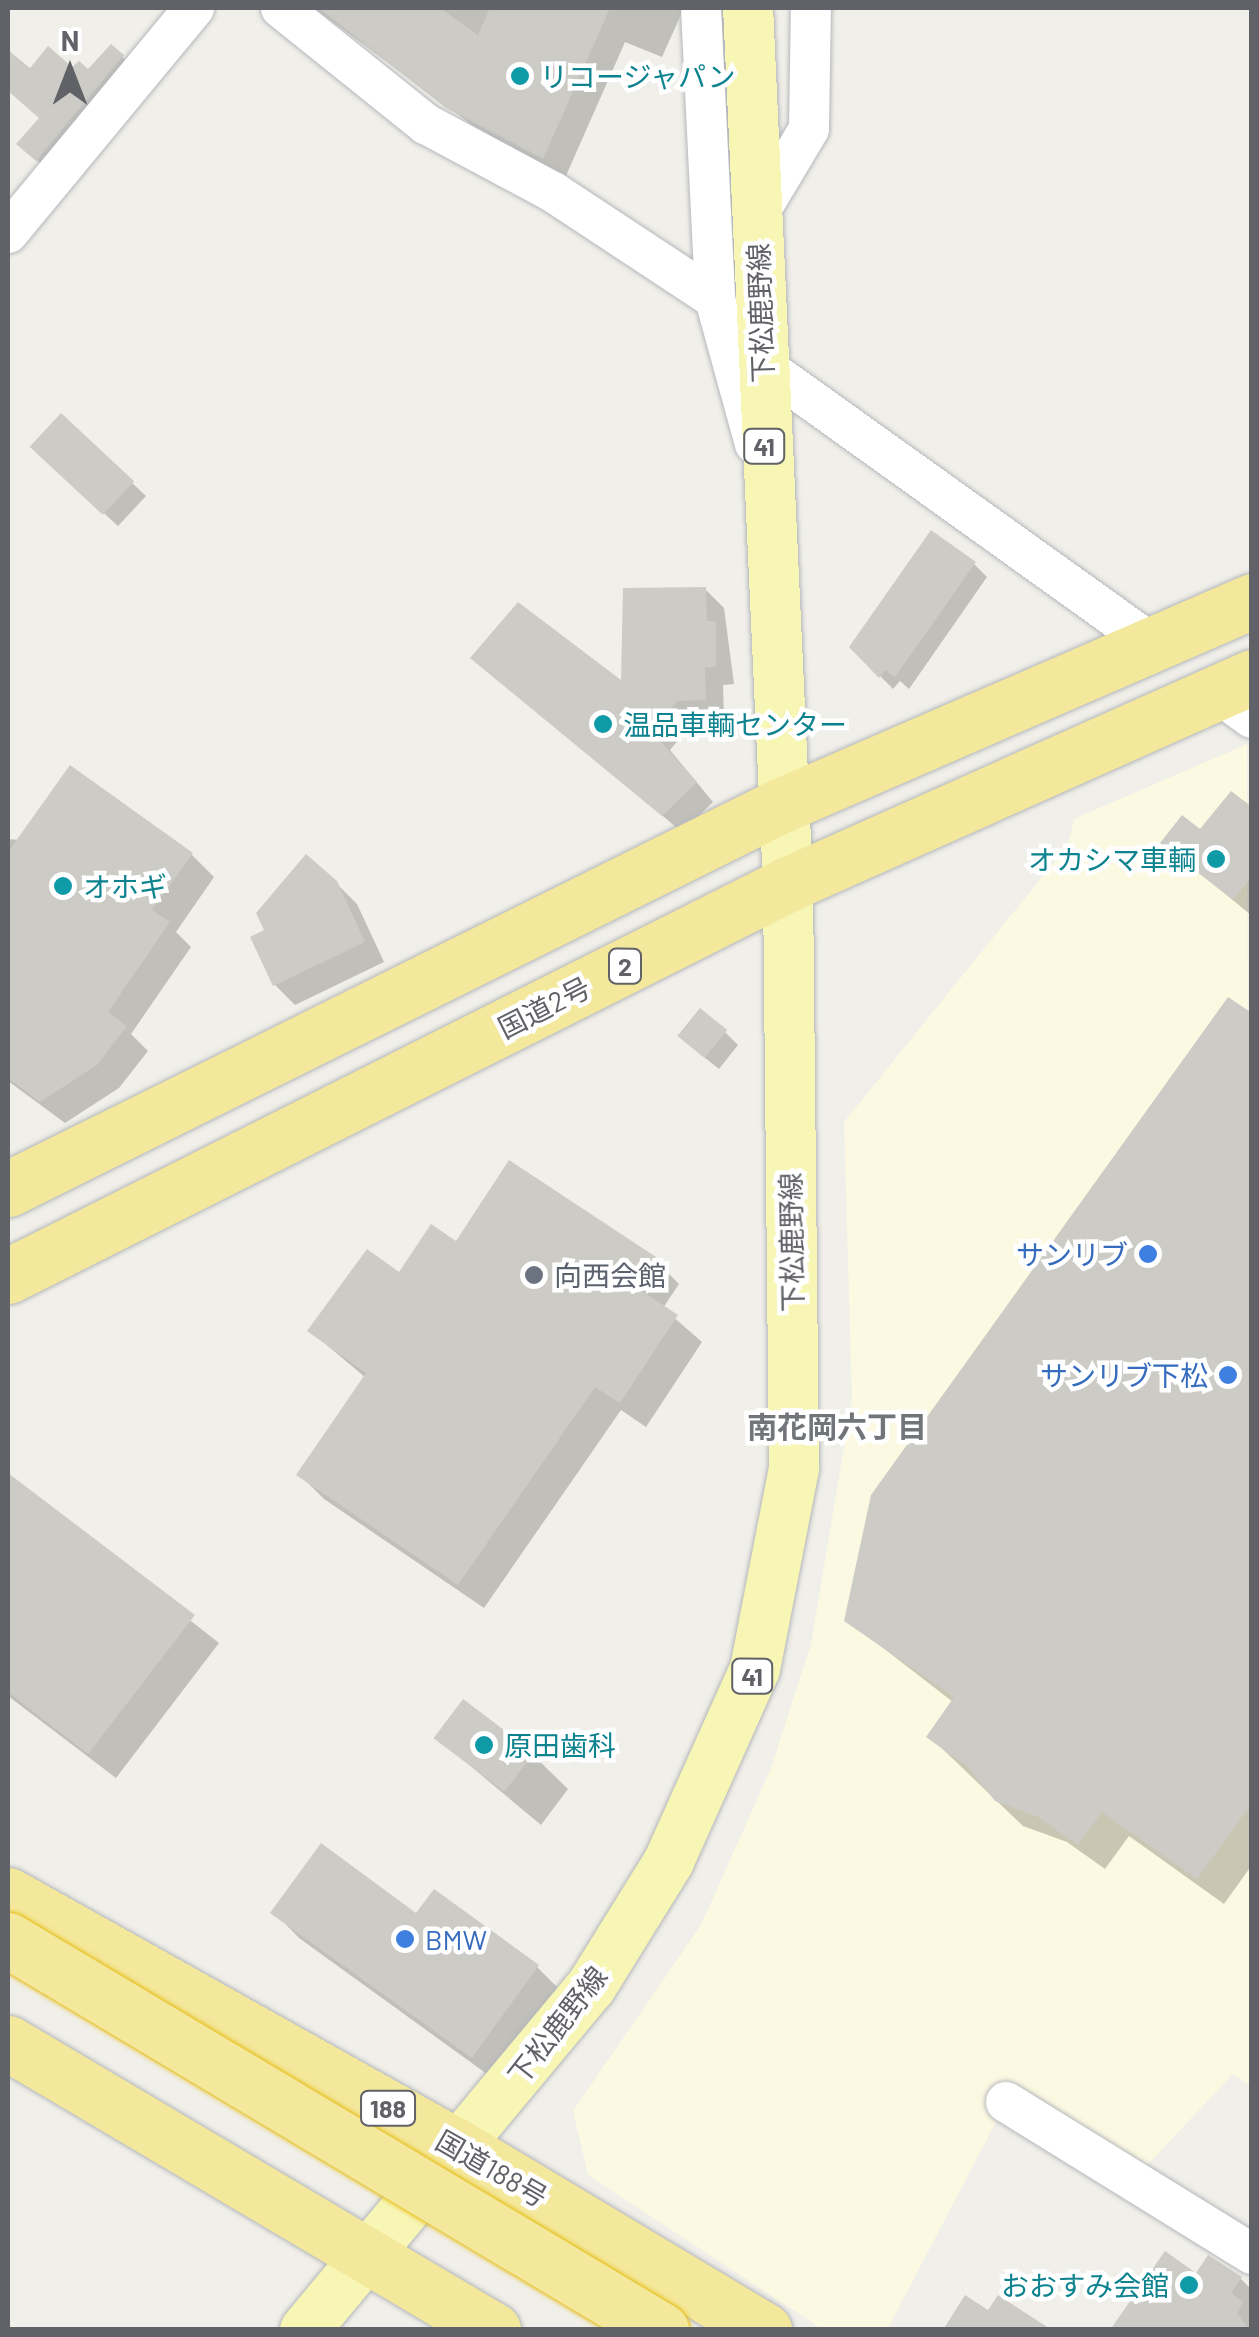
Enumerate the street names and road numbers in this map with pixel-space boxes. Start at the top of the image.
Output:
street label: 下松鹿野線 [741,242,779,384]
road number: 41 [742,426,786,466]
road number: 2 [608,946,642,986]
street label: 国道2号 [492,970,596,1044]
street label: 下松鹿野線 [773,1172,809,1312]
road number: 41 [730,1656,774,1696]
street label: 下松鹿野線 [501,1959,613,2091]
road number: 188 [358,2088,418,2128]
street label: 国道188号 [430,2123,554,2213]

